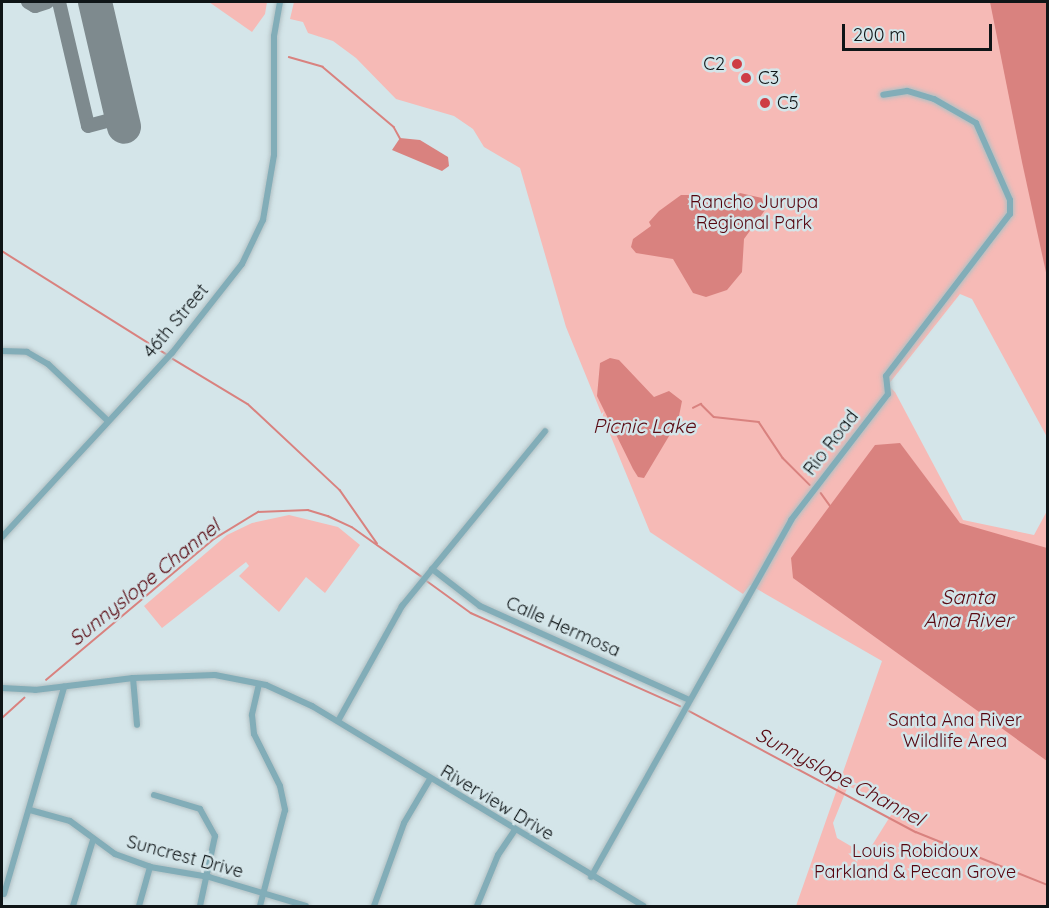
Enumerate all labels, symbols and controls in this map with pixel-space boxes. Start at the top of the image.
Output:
scale bar [845,12,995,50]
text: 200 m [853,23,906,46]
place label: C2 [703,53,725,75]
marker: C2 [730,57,744,71]
place label: C3 [758,67,779,89]
marker: C3 [739,71,753,85]
place label: C5 [777,92,799,114]
marker: C5 [758,96,772,110]
park label: Rancho Jurupa Regional Park [690,192,818,234]
street label: 46th Street [139,280,213,362]
street label: Rio Road [799,406,863,480]
water label: Picnic Lake [593,413,695,437]
water label: Sunnyslope Channel [64,514,224,650]
water label: Santa Ana River [923,584,1013,631]
street label: Calle Hermosa [503,592,623,662]
park label: Santa Ana River Wildlife Area [888,710,1022,752]
water label: Sunnyslope Channel [752,721,928,831]
street label: Riverview Drive [436,761,558,845]
street label: Suncrest Drive [124,831,246,883]
park label: Louis Robidoux Parkland & Pecan Grove [814,841,1016,884]

